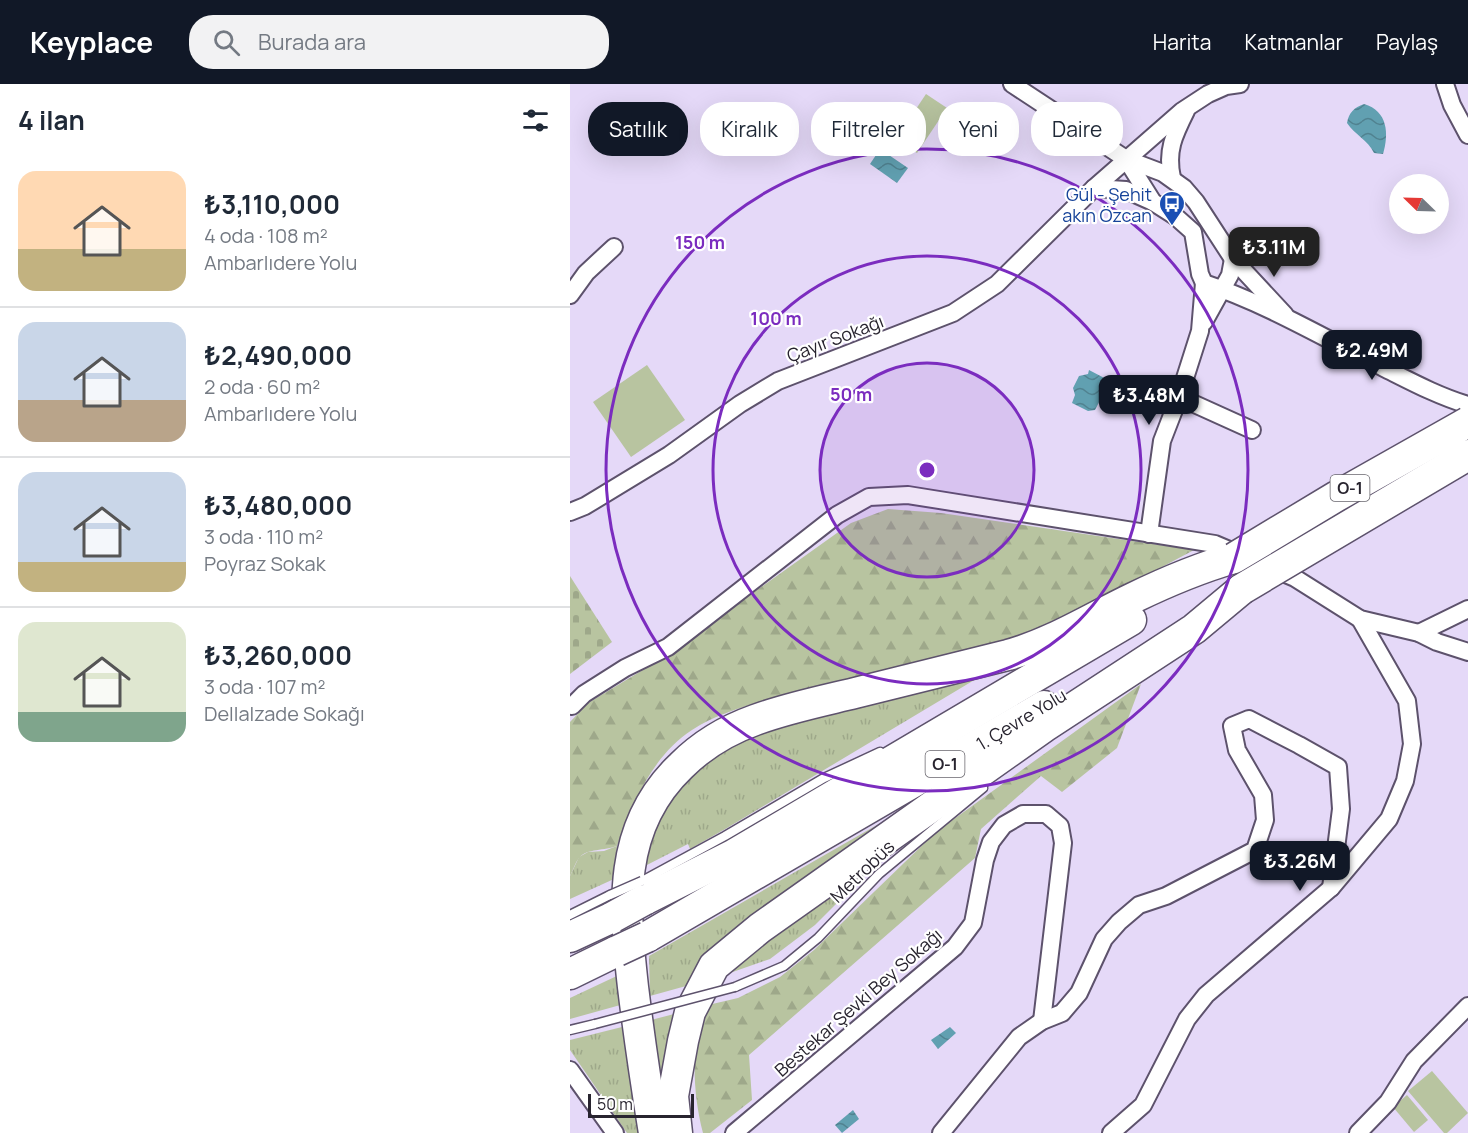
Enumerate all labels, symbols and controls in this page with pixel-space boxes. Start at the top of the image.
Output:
search box [189,15,609,69]
text: Keyplace [30,23,153,61]
icon: search [210,26,243,59]
text: Burada ara [258,27,366,57]
text: Harita [1153,28,1211,56]
text: Katmanlar [1244,28,1343,56]
text: Paylaş [1376,28,1438,56]
text: 4 ilan [18,102,85,138]
chip: Satılık [588,102,688,156]
chip: Kiralık [700,102,799,156]
chip: Filtreler [811,102,926,156]
chip: Yeni [938,102,1019,156]
chip: Daire [1031,102,1123,156]
icon: filters [519,104,552,137]
north arrow [1389,174,1449,234]
map controls [1389,174,1449,234]
place label: Gül - Şehit akın Özcan [1062,182,1152,227]
text: ₺3,110,000 [204,186,340,222]
bus stop icon: Gül - Şehit akın Özcan [1157,189,1187,227]
icon: home [66,195,138,267]
text: 4 oda · 108 m² [204,222,328,249]
pin: ₺3.11M [1225,227,1323,278]
text: 150 m [675,230,725,254]
text: ₺3.11M [1242,233,1306,260]
text: Ambarlıdere Yolu [204,249,357,276]
text: 100 m [750,306,802,330]
street label: Çayır Sokağı [783,309,887,367]
pin: ₺2.49M [1323,330,1421,381]
text: ₺2.49M [1336,336,1408,363]
text: ₺2,490,000 [204,337,352,373]
icon: home [66,346,138,418]
text: 2 oda · 60 m² [204,373,320,400]
pin: ₺3.48M [1100,375,1198,426]
text: ₺3.48M [1113,381,1185,408]
text: 50 m [830,382,872,406]
text: Ambarlıdere Yolu [204,400,357,427]
centre of rings [917,460,937,480]
road number: O-1 [1330,475,1370,501]
text: ₺3,480,000 [204,487,352,523]
icon: home [66,496,138,568]
text: 3 oda · 110 m² [204,523,323,550]
text: Poyraz Sokak [204,550,326,577]
text: ₺3,260,000 [204,637,352,673]
icon: home [66,646,138,718]
text: 3 oda · 107 m² [204,673,325,700]
street label: 1. Çevre Yolu [971,683,1071,755]
text: Dellalzade Sokağı [204,700,365,727]
road number: O-1 [926,751,964,777]
street label: Metrobüs [825,834,899,908]
pin: ₺3.26M [1251,841,1349,892]
text: ₺3.26M [1264,847,1336,874]
street label: Bestekar Şevki Bey Sokağı [769,923,947,1081]
scale bar [588,1091,694,1118]
text: 50 m [597,1093,633,1115]

